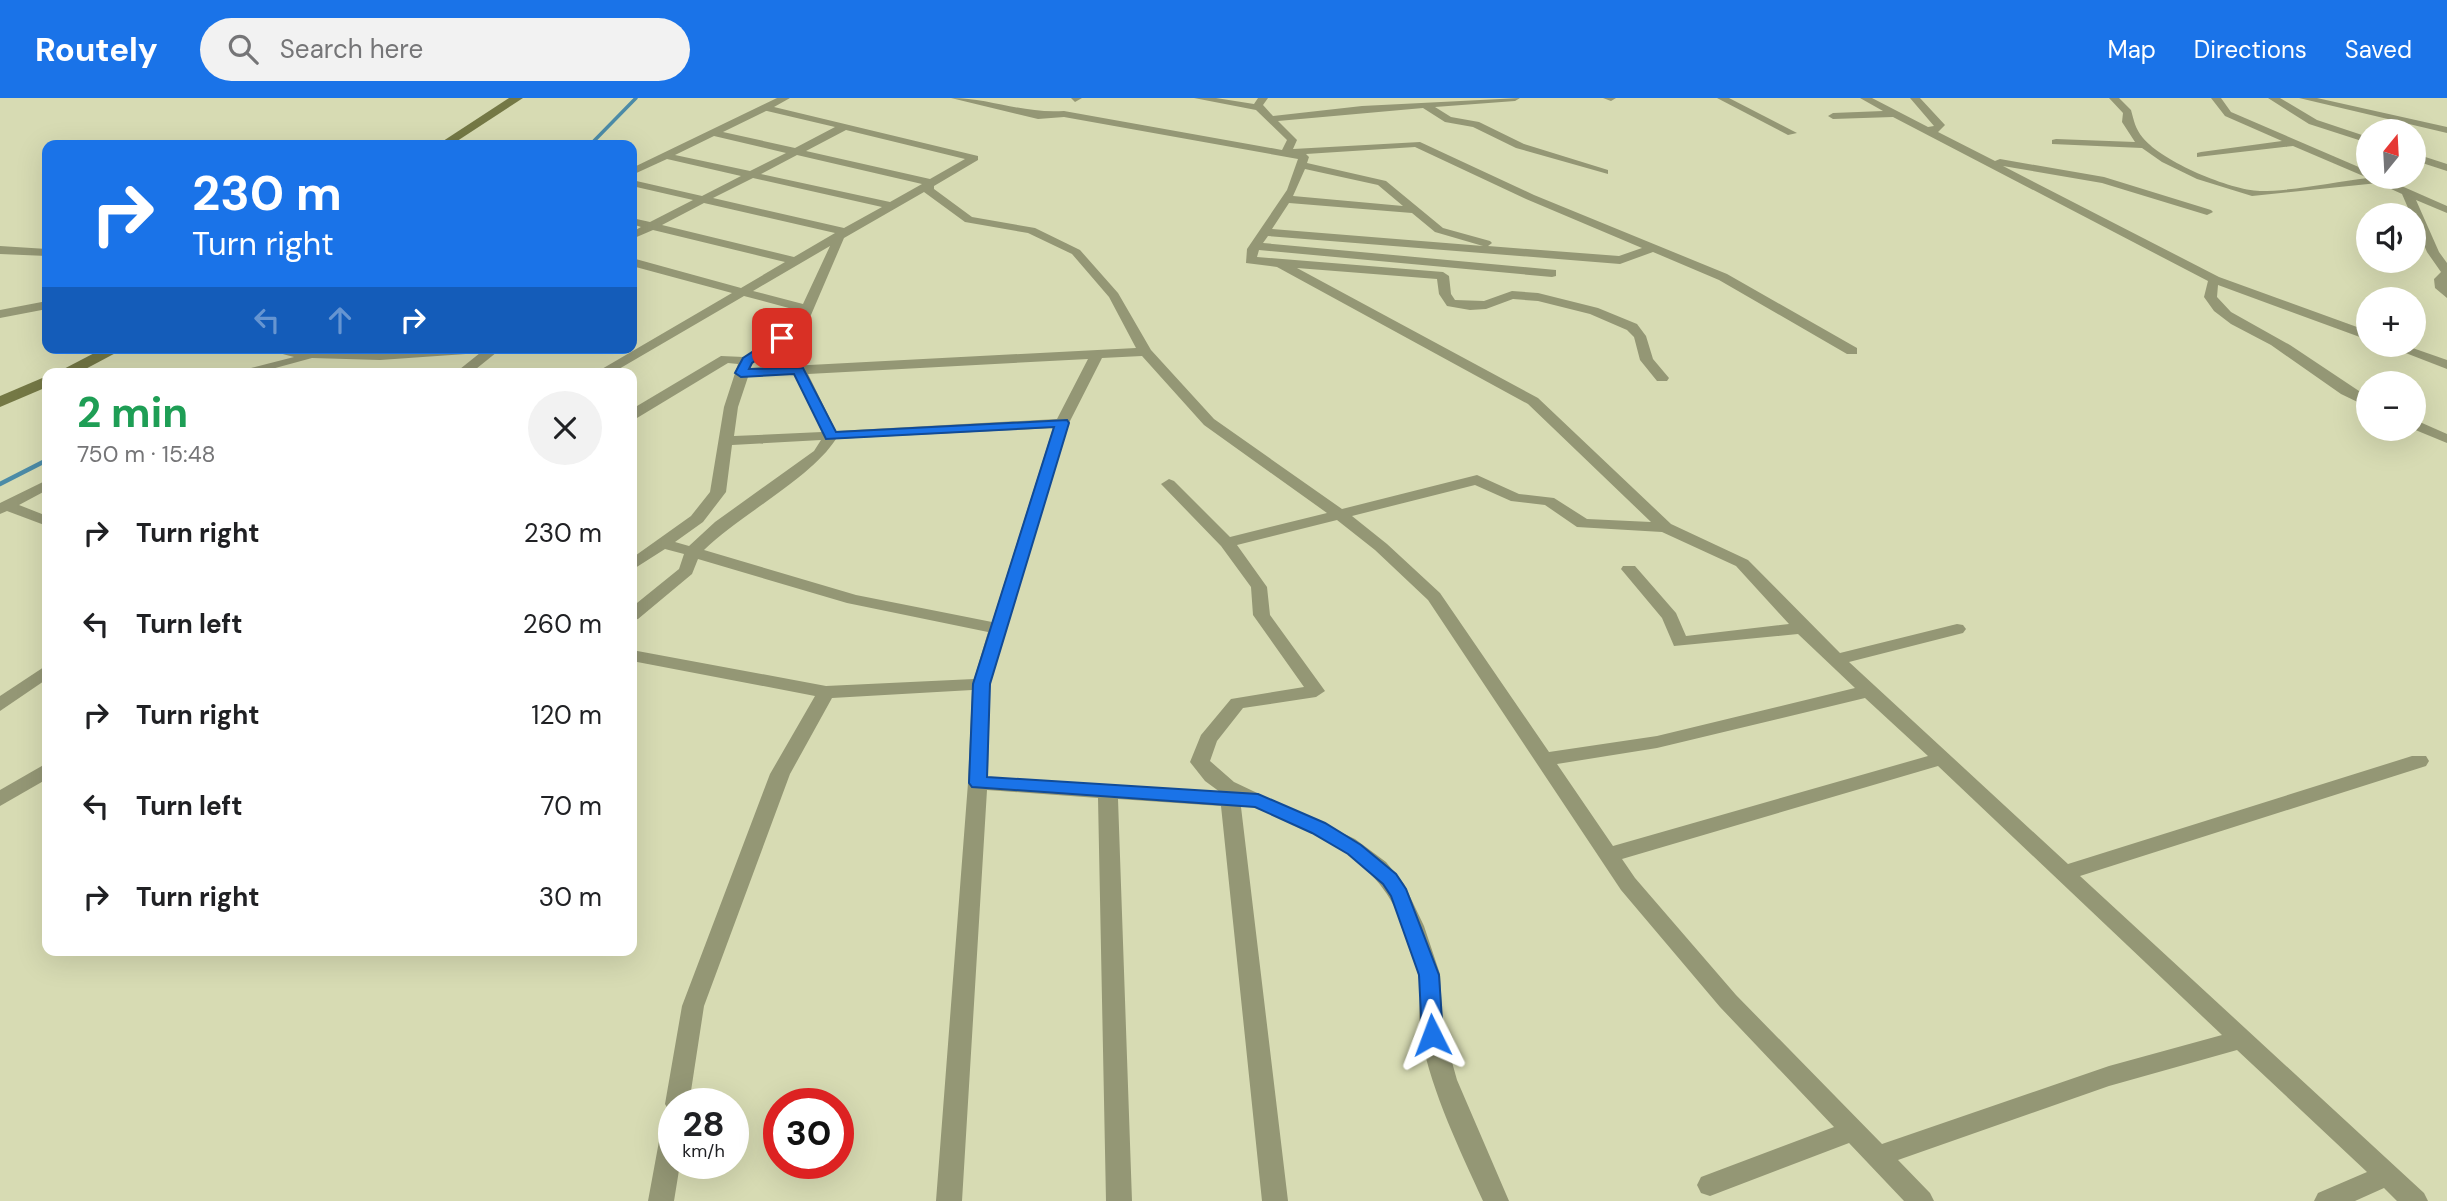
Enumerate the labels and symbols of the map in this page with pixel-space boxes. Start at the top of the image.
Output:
north arrow [2356,119,2426,189]
pin [752,308,812,368]
position arrow [1395,998,1469,1072]
speed limit sign: 30 [763,1088,854,1179]

